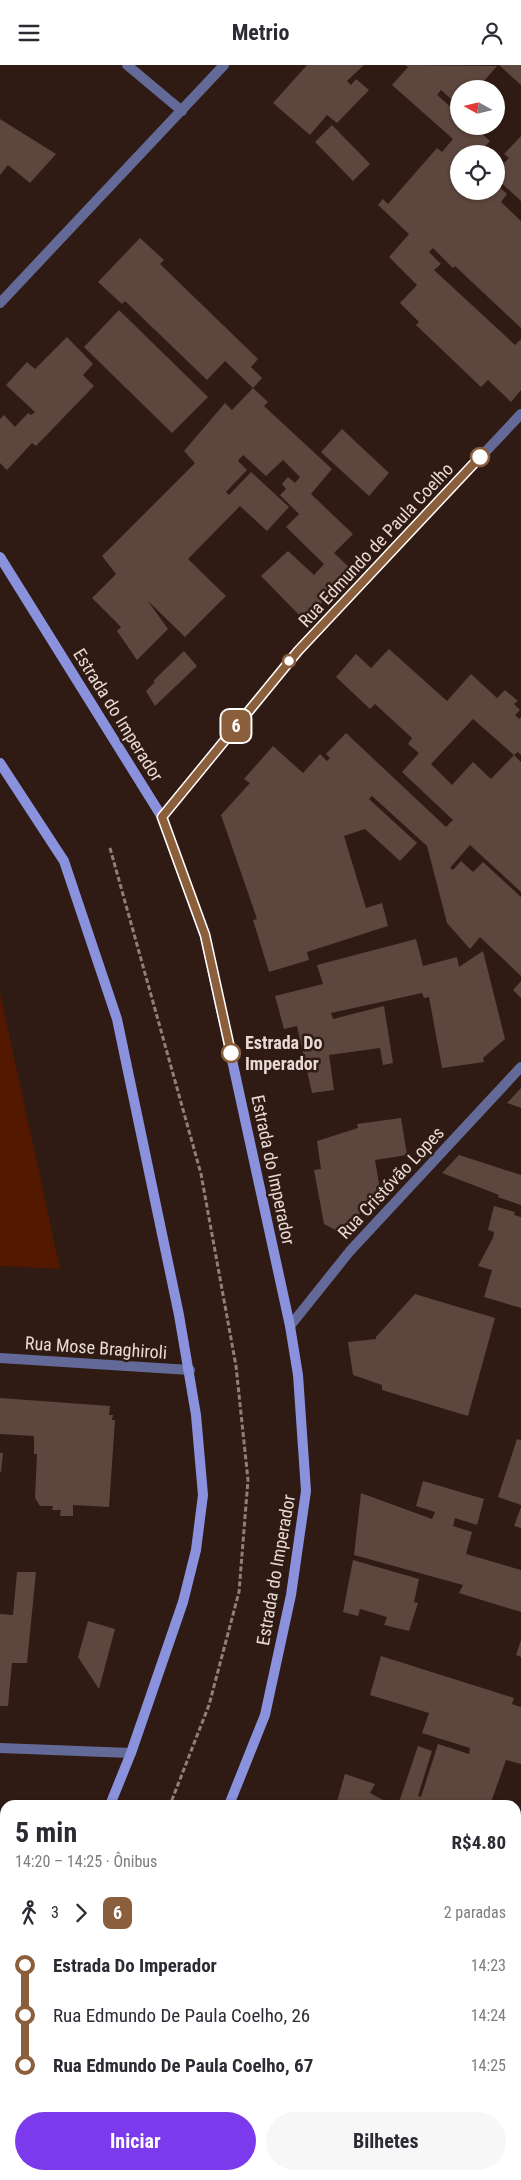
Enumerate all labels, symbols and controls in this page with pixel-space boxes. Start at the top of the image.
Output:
icon: menu [15,19,43,47]
icon: person [478,19,506,47]
text: Metrio [232,20,289,45]
north arrow [450,80,505,135]
map controls [450,80,505,200]
button: locate [450,145,505,200]
unlabelled marker [470,447,490,467]
street label: Rua Edmundo de Paula Coelho [294,458,457,631]
street label: Estrada do Imperador [69,644,168,785]
unlabelled marker [282,654,296,668]
line badge: 6 [220,710,252,742]
text: 6 [231,715,241,736]
place label: Estrada Do Imperador [245,1032,322,1074]
marker: Estrada Do Imperador [221,1043,241,1063]
street label: Estrada do Imperador [247,1093,300,1247]
street label: Rua Cristóvão Lopes [333,1122,448,1243]
street label: Rua Mose Braghiroli [24,1332,168,1363]
street label: Estrada do Imperador [252,1492,299,1647]
text: 5 min [15,1816,77,1849]
text: R$4.80 [452,1831,506,1854]
text: 14:20 – 14:25 · Ônibus [15,1852,157,1871]
icon: walk [15,1899,43,1927]
icon: forward [67,1899,95,1927]
text: 6 [113,1902,122,1923]
text: 3 [51,1903,59,1922]
text: 2 paradas [444,1903,506,1922]
text: Estrada Do Imperador [53,1954,217,1977]
text: 14:23 [471,1956,506,1975]
text: Rua Edmundo De Paula Coelho, 26 [53,2004,310,2027]
text: 14:24 [471,2006,506,2025]
text: Rua Edmundo De Paula Coelho, 67 [53,2054,313,2077]
text: 14:25 [471,2056,506,2075]
button: Iniciar [15,2112,256,2170]
button: Bilhetes [266,2112,506,2170]

